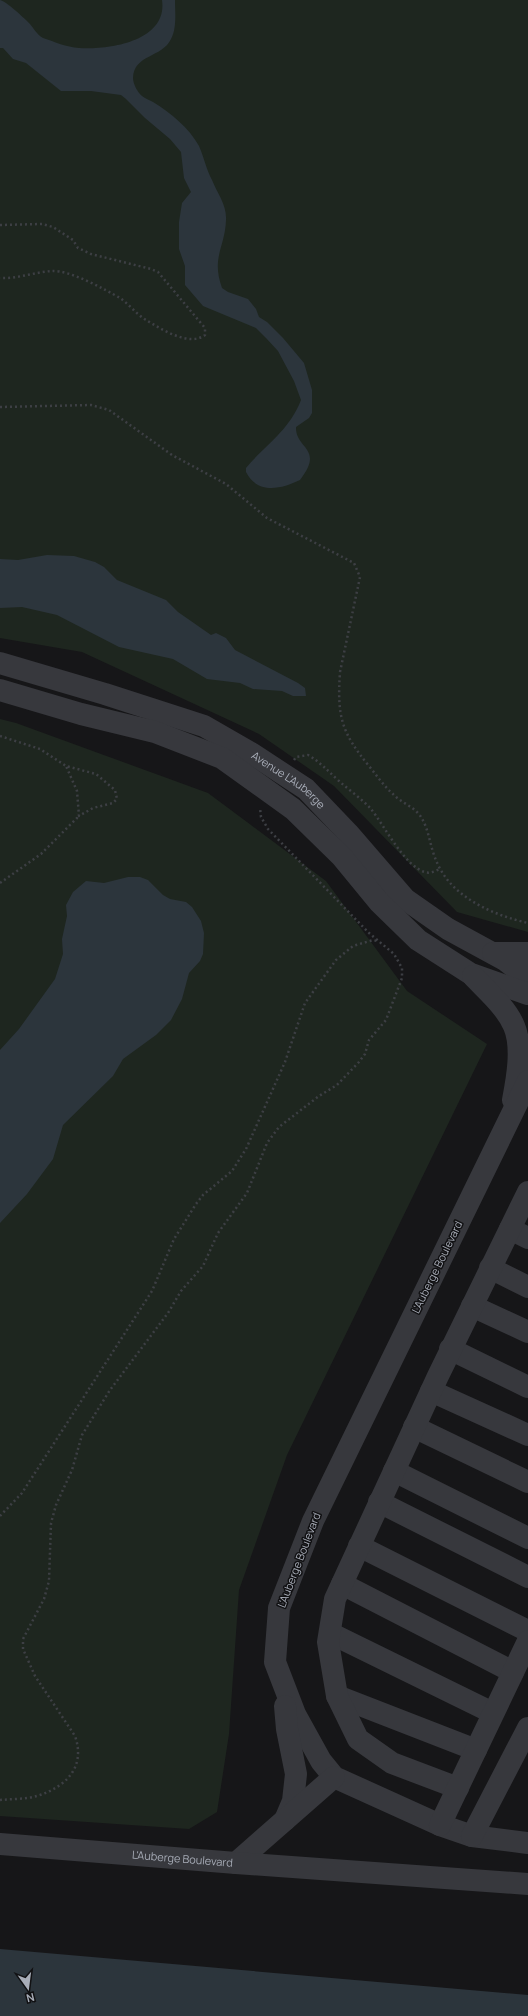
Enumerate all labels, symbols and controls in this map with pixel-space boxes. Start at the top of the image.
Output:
street label: Avenue L'Auberge [249,747,329,812]
street label: L'Auberge Boulevard [408,1218,465,1315]
street label: L'Auberge Boulevard [273,1510,324,1610]
street label: L'Auberge Boulevard [131,1847,233,1870]
north arrow [8,1968,48,2008]
text: N [25,1990,36,2006]

